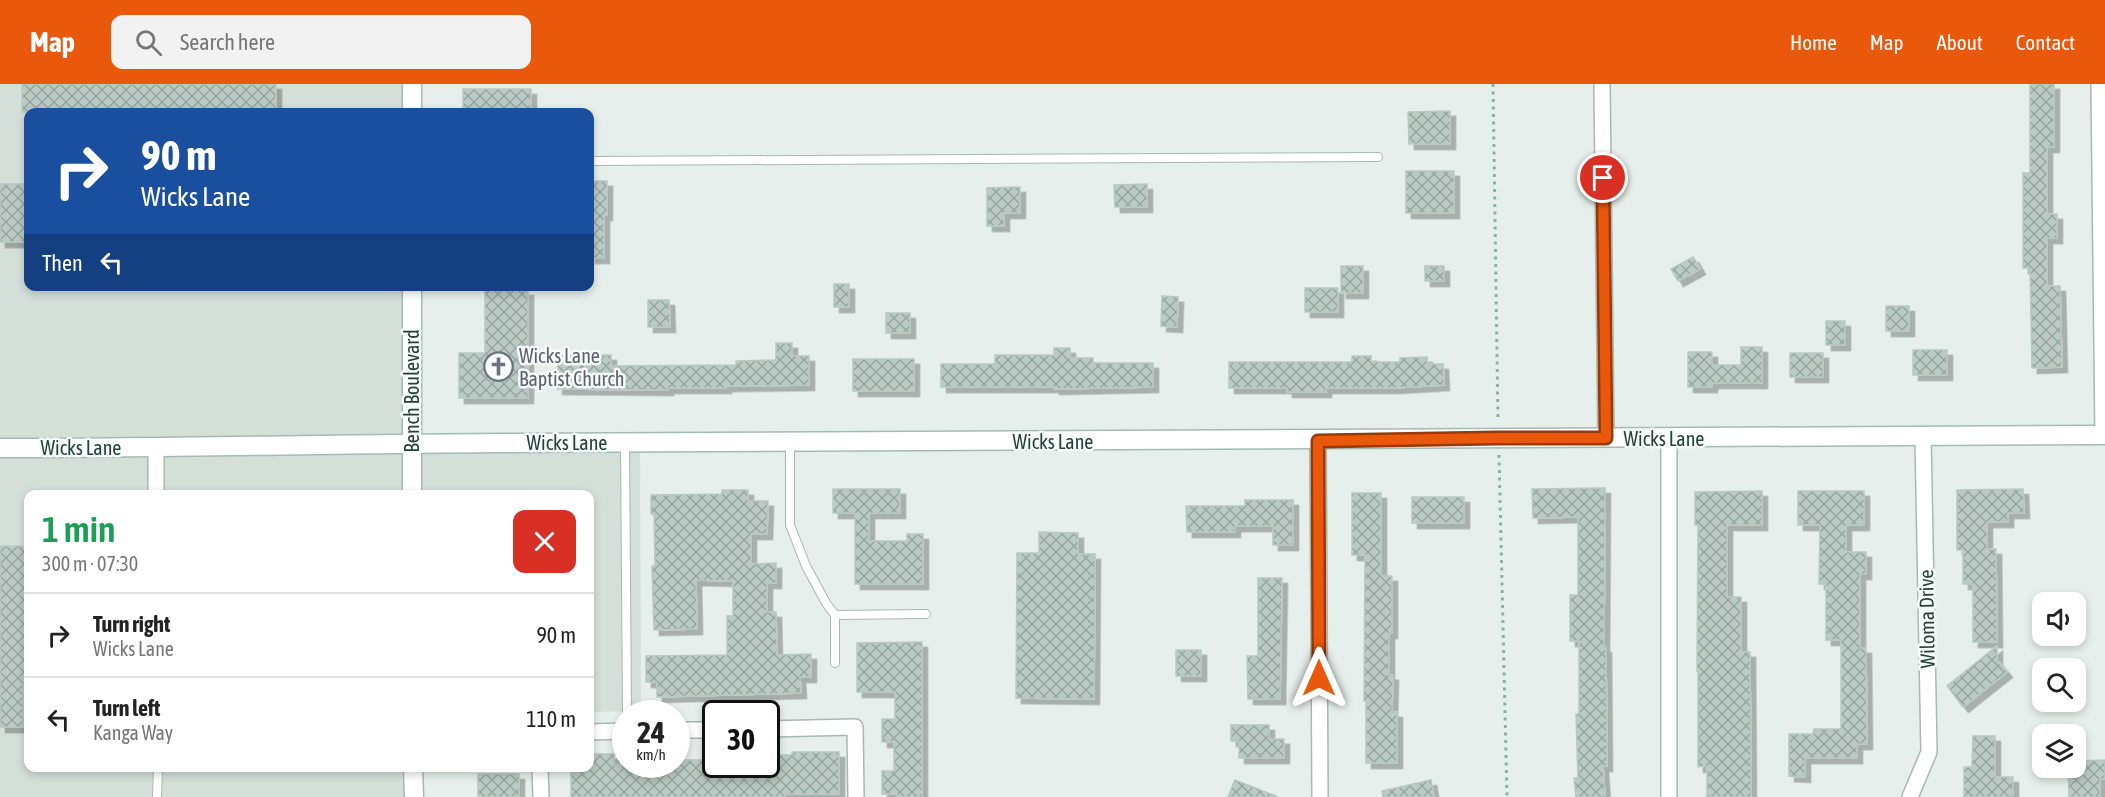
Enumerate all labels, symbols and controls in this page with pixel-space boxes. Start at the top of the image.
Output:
search box [111,15,531,69]
text: Map [30,26,75,58]
icon: search [132,26,165,59]
text: Search here [180,29,275,55]
text: Home [1790,30,1837,54]
text: Map [1870,30,1904,54]
text: About [1937,30,1983,54]
text: Contact [2016,30,2075,54]
text: 90 m [141,131,216,179]
icon: right [42,132,120,210]
pin [1577,152,1628,203]
icon: arrive [1586,161,1619,194]
text: Wicks Lane [141,181,250,212]
icon: left [95,246,128,279]
text: Then [42,250,83,276]
street label: Bench Boulevard [400,329,423,453]
place label: Wicks Lane Baptist Church [519,344,625,390]
church icon: Wicks Lane Baptist Church [482,351,514,383]
street label: Wicks Lane [1624,427,1704,450]
street label: Wicks Lane [1013,430,1093,453]
street label: Wicks Lane [527,431,607,454]
street label: Wicks Lane [41,436,121,459]
text: 1 min [42,508,116,550]
button: close [513,510,576,573]
text: 300 m · 07:30 [42,552,138,575]
street label: Wiloma Drive [1914,569,1939,669]
map controls [2032,592,2086,778]
button: sound [2032,592,2086,646]
text: Turn right [93,611,170,637]
icon: right [42,619,75,652]
text: 90 m [536,622,576,648]
text: Wicks Lane [93,637,174,660]
position arrow [1287,646,1351,710]
button: search [2032,658,2086,712]
text: Turn left [93,695,160,721]
speed limit sign: 30 [702,700,780,778]
icon: left [42,703,75,736]
text: 110 m [526,706,576,732]
text: 24 [637,715,665,749]
text: Kanga Way [93,721,173,744]
button: layers [2032,724,2086,778]
text: km/h [636,746,666,763]

